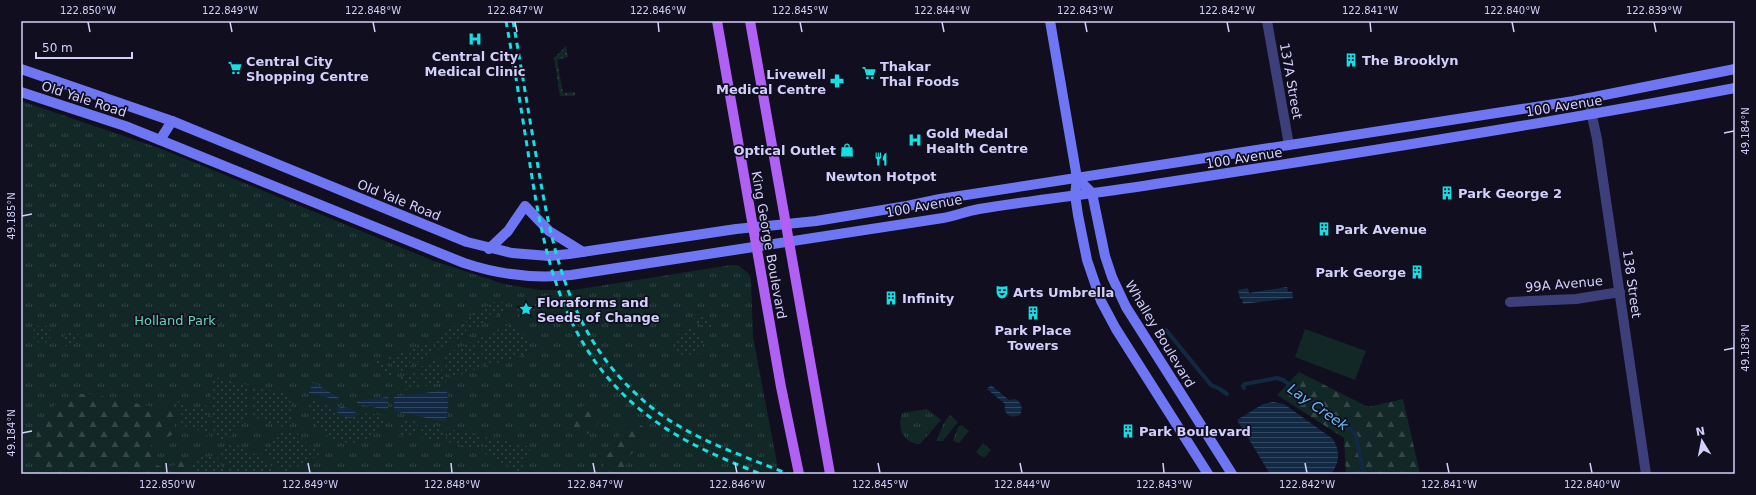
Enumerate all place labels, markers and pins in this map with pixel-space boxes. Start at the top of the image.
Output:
hospital icon: Central City Medical Clinic [467,31,483,47]
place label: Central City Medical Clinic [425,49,525,79]
building icon: The Brooklyn [1343,52,1359,68]
place label: The Brooklyn [1362,53,1458,68]
place label: Central City Shopping Centre [246,54,369,84]
place label: Thakar Thal Foods [880,59,959,89]
supermarket icon: Central City Shopping Centre [227,60,243,76]
supermarket icon: Thakar Thal Foods [861,65,877,81]
place label: Livewell Medical Centre [716,67,826,97]
pharmacy icon: Livewell Medical Centre [829,73,845,89]
place label: Gold Medal Health Centre [926,126,1028,156]
hospital icon: Gold Medal Health Centre [907,132,923,148]
shop icon: Optical Outlet [839,142,855,158]
place label: Optical Outlet [734,143,836,158]
restaurant icon: Newton Hotpot [873,151,889,167]
place label: Newton Hotpot [825,169,937,184]
building icon: Park George 2 [1439,185,1455,201]
place label: Park George 2 [1458,186,1562,201]
building icon: Park Avenue [1316,221,1332,237]
place label: Park Avenue [1335,222,1427,237]
building icon: Park George [1409,264,1425,280]
place label: Park George [1316,265,1406,280]
theatre icon: Arts Umbrella [994,284,1010,300]
place label: Arts Umbrella [1013,285,1114,300]
building icon: Infinity [883,290,899,306]
place label: Infinity [902,291,955,306]
place label: Floraforms and Seeds of Change [537,295,660,325]
place icon: Floraforms and Seeds of Change [518,301,534,317]
building icon: Park Place Towers [1025,305,1041,321]
place label: Park Place Towers [995,323,1072,353]
building icon: Park Boulevard [1120,423,1136,439]
place label: Park Boulevard [1139,424,1251,439]

